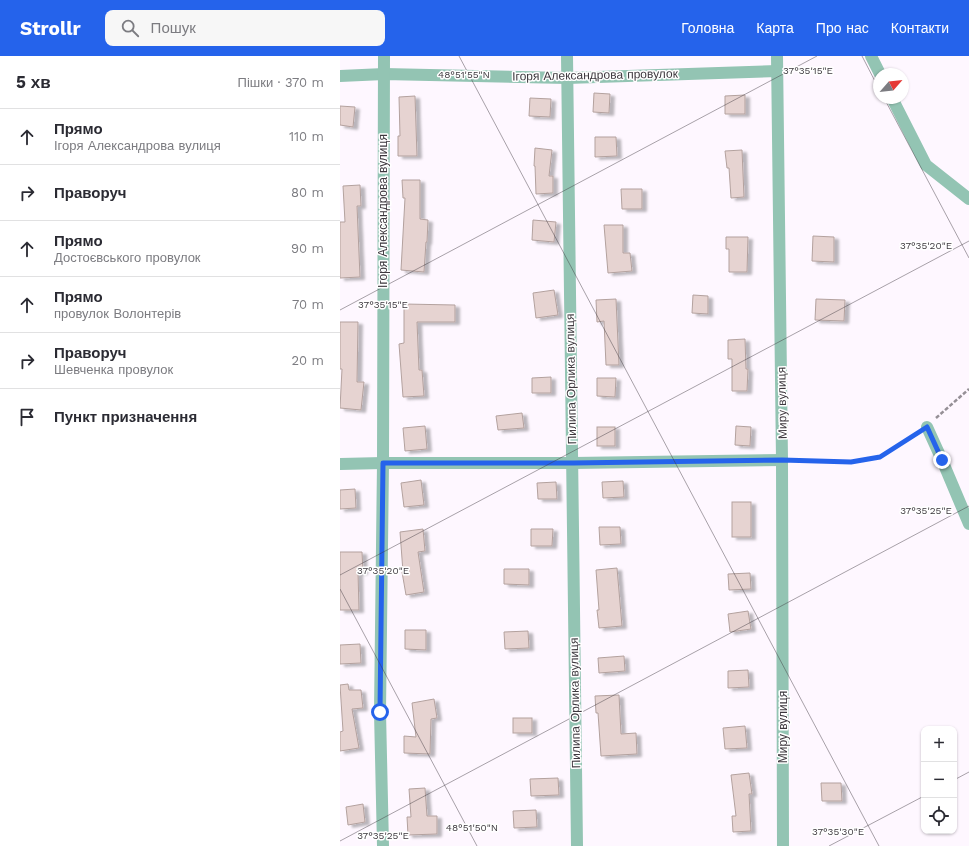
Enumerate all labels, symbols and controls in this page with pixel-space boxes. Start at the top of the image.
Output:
search box [105,10,385,46]
text: Strollr [20,17,81,40]
icon: search [119,17,141,39]
text: Пошук [151,19,196,37]
text: Головна [681,20,734,36]
text: Карта [756,20,794,36]
text: Про нас [816,20,869,36]
text: Контакти [891,20,949,36]
text: 37°35'15"E [783,65,833,76]
street label: Ігоря Александрова провулок [512,67,679,83]
north arrow [873,68,909,104]
text: 48°51'55"N [438,69,490,80]
text: 5 хв [16,72,51,92]
text: Пішки · 370 m [238,75,324,90]
text: Прямо [54,120,103,138]
icon: ahead [16,126,38,148]
text: 110 m [289,129,324,144]
street label: Ігоря Александрова вулиця [376,134,390,288]
text: Ігоря Александрова вулиця [54,138,221,153]
icon: right [16,182,38,204]
text: Праворуч [54,184,127,202]
text: 80 m [291,185,324,200]
text: Прямо [54,232,103,250]
icon: ahead [16,238,38,260]
text: 37°35'20"E [900,240,952,251]
text: 90 m [291,241,324,256]
text: Достоєвського провулок [54,250,201,265]
text: Прямо [54,288,103,306]
icon: ahead [16,294,38,316]
text: 70 m [292,297,324,312]
text: 37°35'15"E [358,299,408,310]
text: провулок Волонтерів [54,306,181,321]
street label: Пилипа Орлика вулиця [563,313,579,445]
text: Праворуч [54,344,127,362]
icon: right [16,350,38,372]
text: 20 m [292,353,324,368]
text: Шевченка провулок [54,362,173,377]
street label: Миру вулиця [774,367,790,439]
icon: arrive [16,406,38,428]
text: Пункт призначення [54,408,197,426]
route end [933,451,951,469]
text: 37°35'25"E [900,505,952,516]
text: 37°35'20"E [357,565,409,576]
street label: Пилипа Орлика вулиця [567,637,583,769]
street label: Миру вулиця [776,691,790,763]
route start [371,703,389,721]
map controls [921,726,957,834]
button: + [921,726,957,762]
button: − [921,762,957,798]
button: locate [921,798,957,834]
text: 48°51'50"N [446,822,498,833]
text: 37°35'30"E [812,826,864,837]
text: 37°35'25"E [357,830,409,841]

